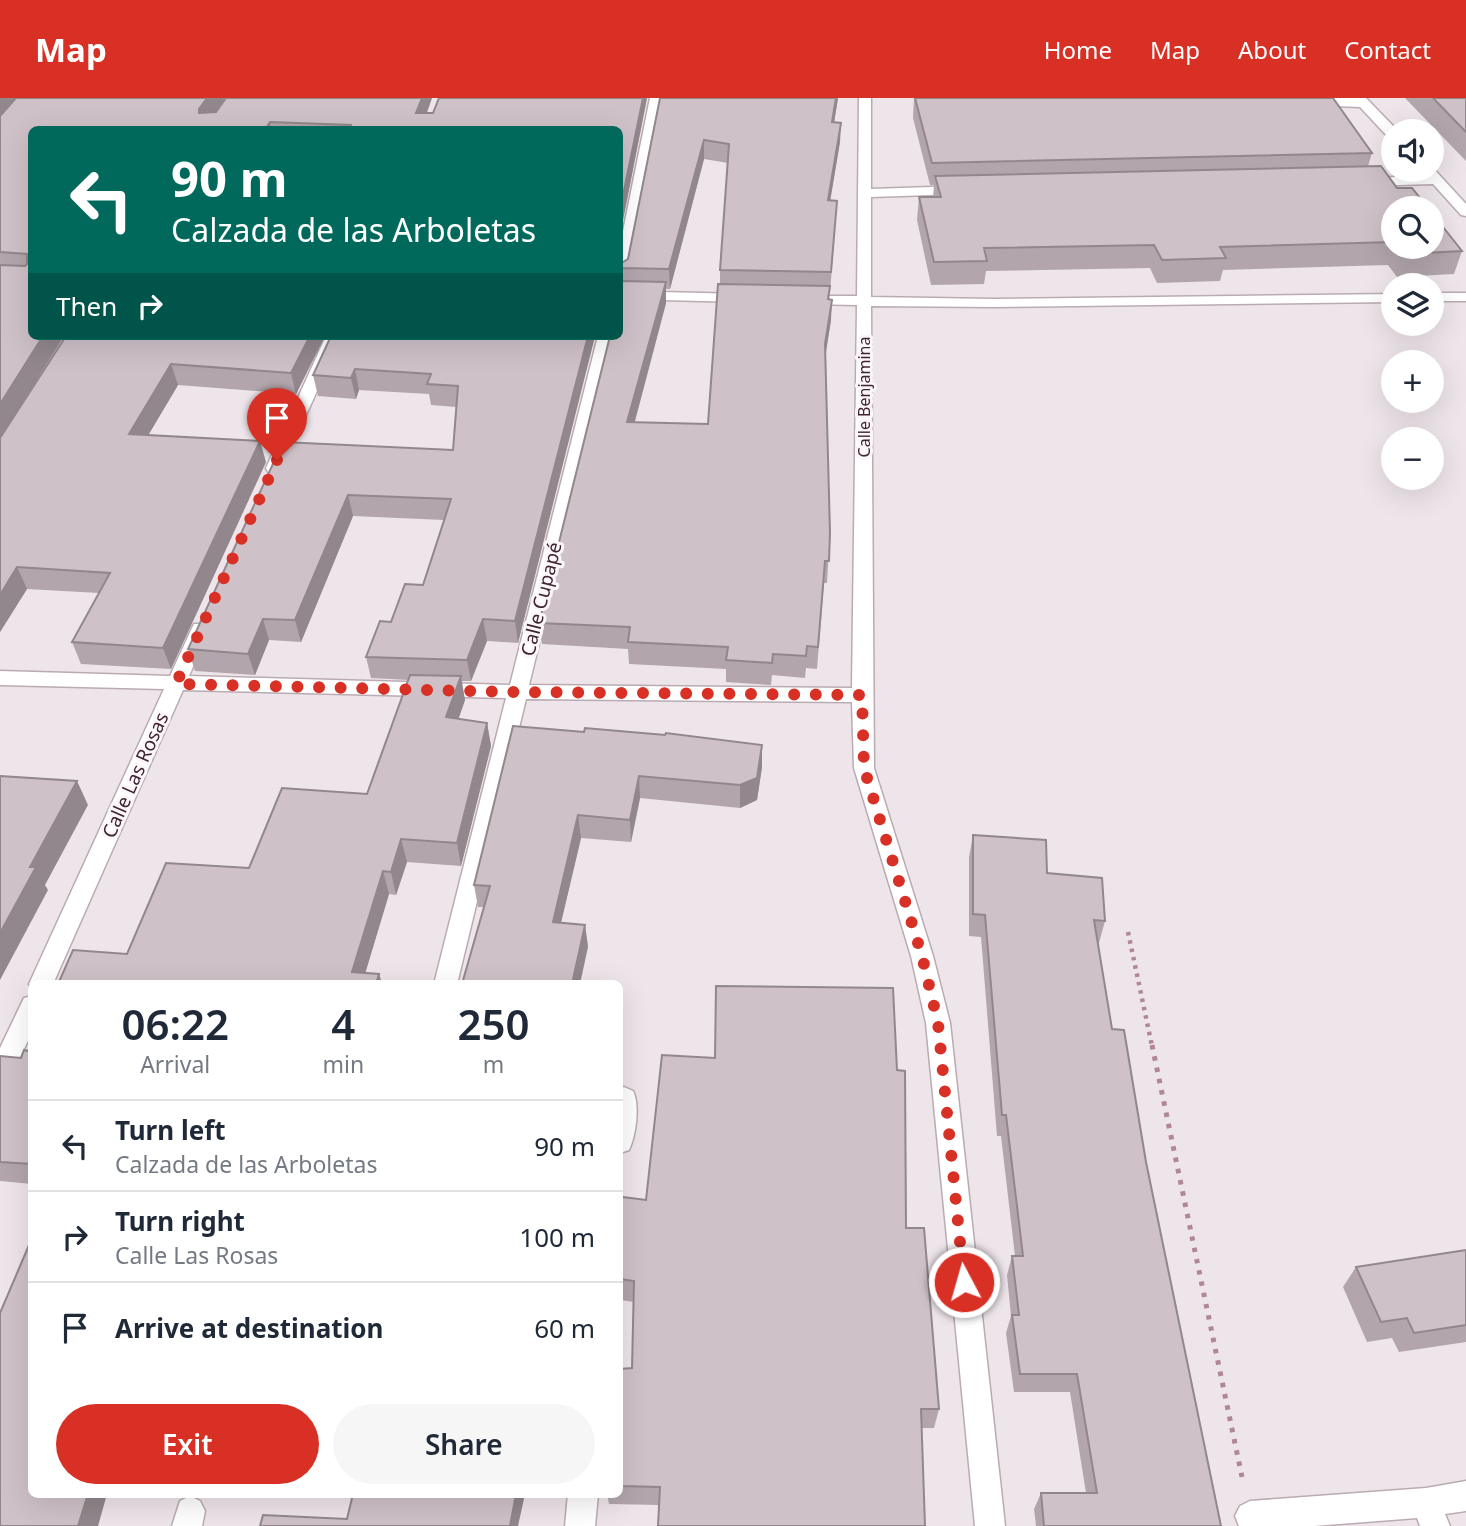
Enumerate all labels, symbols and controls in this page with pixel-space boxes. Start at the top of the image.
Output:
text: Map [35,27,107,72]
text: Home [1044,33,1112,66]
text: Map [1150,33,1200,66]
text: About [1238,33,1306,66]
text: Contact [1344,33,1431,66]
map controls [1381,119,1444,490]
button: sound [1381,119,1444,182]
text: 90 m [171,145,288,211]
icon: left [56,154,147,245]
button: search [1381,196,1444,259]
text: Calzada de las Arboletas [171,208,536,251]
button: layers [1381,273,1444,336]
icon: right [131,287,169,325]
text: Then [56,288,117,324]
street label: Calle Benjamina [853,337,875,457]
button: + [1381,350,1444,413]
pin [247,388,307,460]
icon: arrive [258,399,296,437]
button: − [1381,427,1444,490]
street label: Calle Cupapé [514,539,568,659]
street label: Calle Las Rosas [96,708,174,842]
text: 06:22 [121,995,229,1052]
text: 4 [331,995,355,1052]
text: 250 [458,995,530,1052]
text: Arrival [140,1048,210,1080]
text: min [322,1048,364,1080]
text: m [483,1048,504,1080]
text: Turn left [115,1112,226,1148]
icon: left [56,1127,94,1165]
text: 90 m [534,1128,595,1164]
text: Calzada de las Arboletas [115,1148,377,1180]
text: Turn right [115,1203,245,1239]
icon: right [56,1218,94,1256]
text: 100 m [519,1219,595,1255]
text: Calle Las Rosas [115,1239,278,1271]
position arrow [927,1245,1001,1319]
icon: arrive [56,1309,94,1347]
text: Arrive at destination [115,1310,384,1346]
text: 60 m [534,1310,595,1346]
button: Exit [56,1404,319,1484]
button: Share [333,1404,595,1484]

